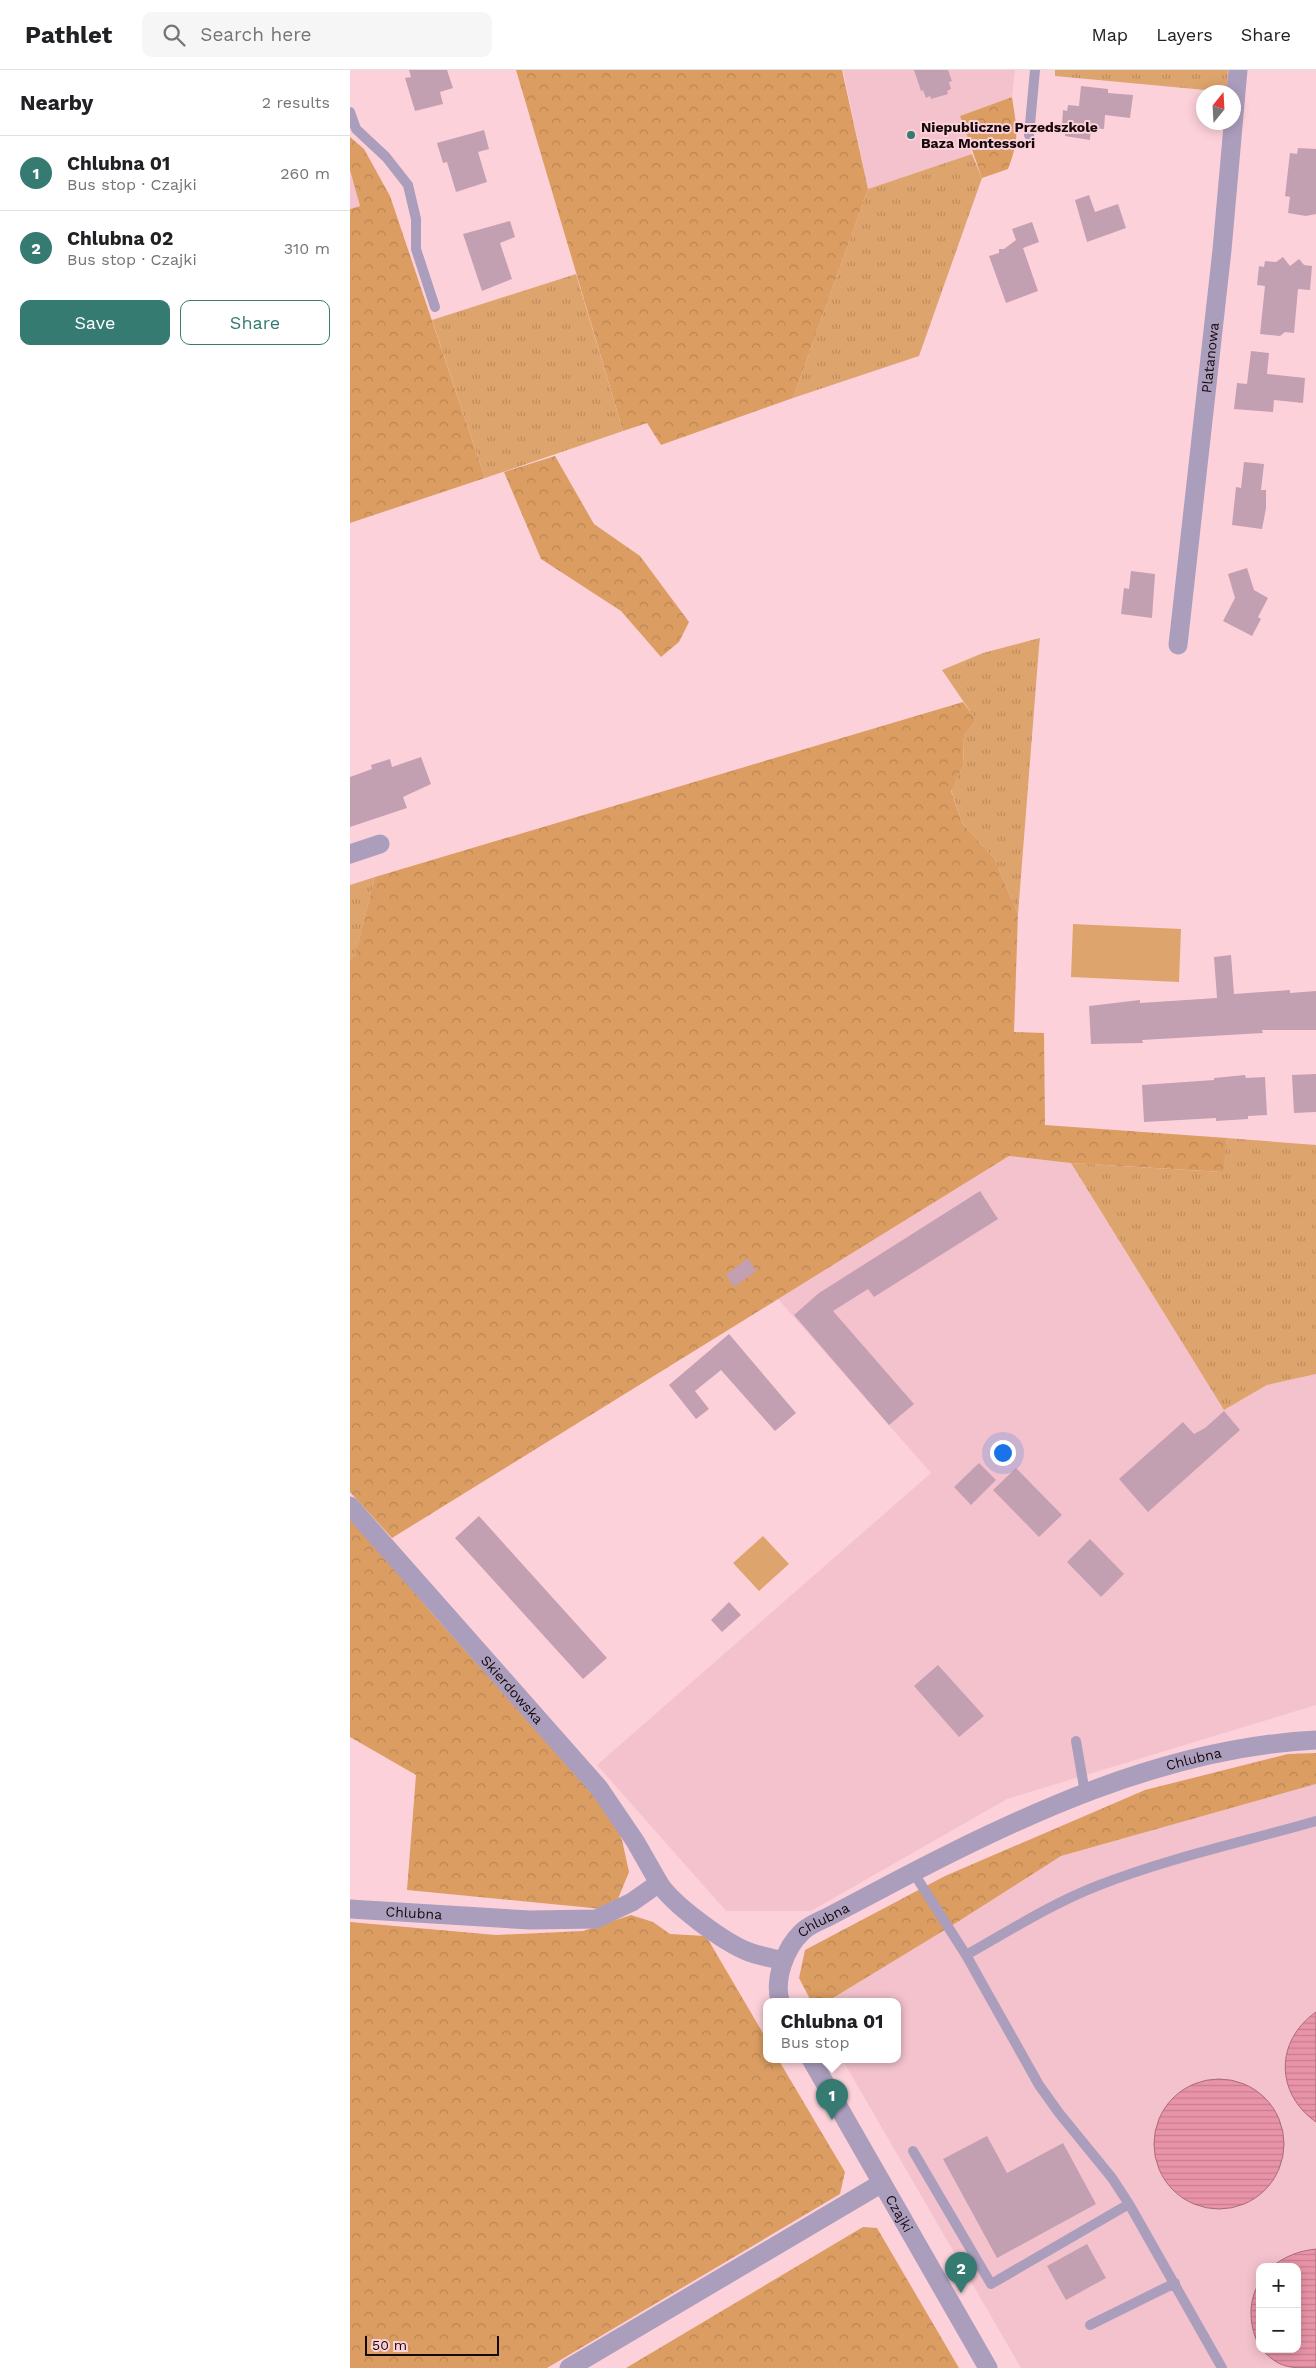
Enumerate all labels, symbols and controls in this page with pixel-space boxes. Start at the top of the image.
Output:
search box [142,12,492,57]
text: Pathlet [25,21,112,49]
icon: search [160,21,188,49]
text: Search here [200,23,312,46]
text: Map [1091,24,1128,45]
text: Layers [1156,24,1213,45]
text: Share [1241,24,1291,45]
north arrow [1196,85,1241,130]
text: Nearby [20,90,93,115]
text: 2 results [262,93,330,112]
place label: Niepubliczne Przedszkole Baza Montessori [921,119,1098,151]
marker: Niepubliczne Przedszkole Baza Montessori [905,129,917,141]
text: Chlubna 01 [67,152,170,175]
text: 1 [33,164,39,183]
text: 260 m [280,164,330,183]
text: Bus stop · Czajki [67,175,197,194]
text: Chlubna 02 [67,227,173,250]
text: 2 [31,239,41,258]
text: 310 m [284,239,330,258]
text: Bus stop · Czajki [67,250,197,269]
button: Save [20,300,170,345]
button: Share [180,300,330,345]
street label: Platanowa [1198,322,1222,394]
your location [990,1440,1016,1466]
street label: Skierdowska [478,1652,547,1727]
street label: Chlubna [1164,1744,1223,1773]
street label: Chlubna [794,1899,852,1940]
street label: Chlubna [385,1903,443,1923]
popup [763,1998,901,2063]
text: Chlubna 01 [780,2010,884,2033]
text: Bus stop [780,2033,849,2052]
pin: 1 [816,2079,848,2120]
street label: Czajki [882,2192,916,2235]
pin: 2 [945,2252,977,2293]
map controls [1256,2263,1301,2353]
button: + [1256,2263,1301,2308]
button: − [1256,2308,1301,2353]
scale bar [365,2333,499,2356]
text: 50 m [372,2337,407,2353]

